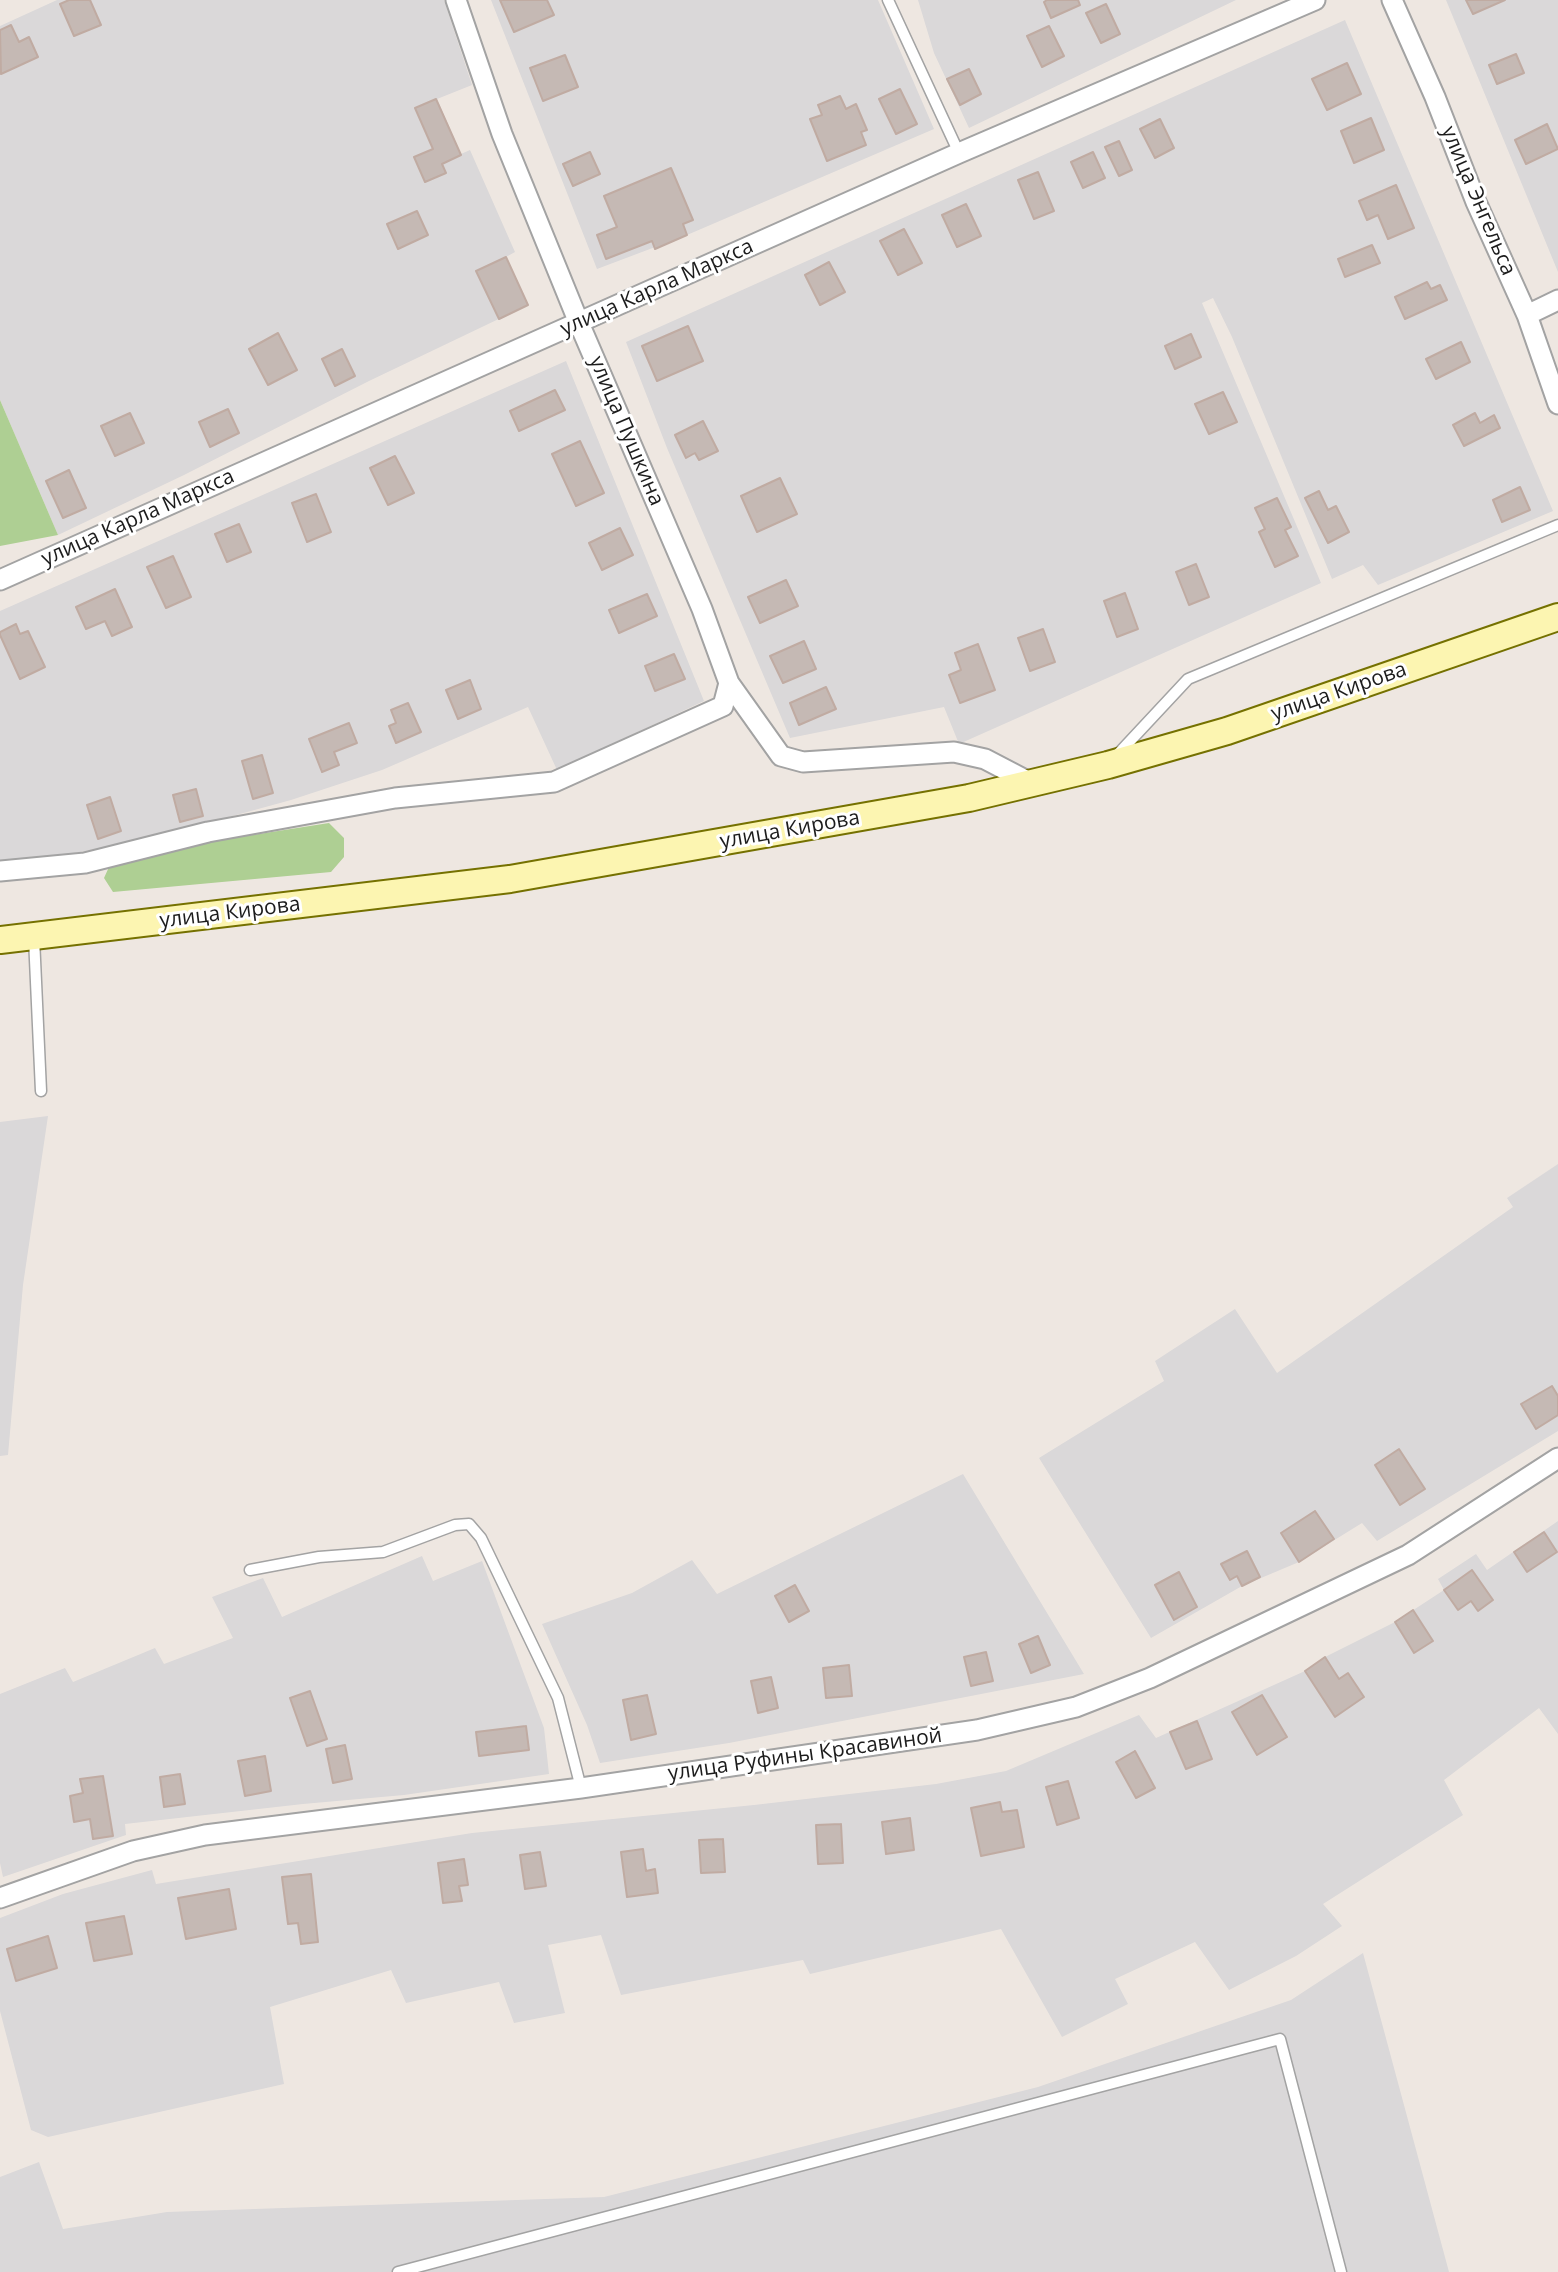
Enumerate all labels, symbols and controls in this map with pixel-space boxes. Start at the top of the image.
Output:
street label: улица Энгельса [1435,123,1521,279]
street label: улица Карла Маркса [557,234,757,342]
street label: улица Пушкина [583,353,669,509]
street label: улица Карла Маркса [38,464,238,572]
street label: улица Кирова [1268,657,1410,727]
street label: улица Кирова [718,805,862,855]
street label: улица Кирова [158,892,302,934]
street label: улица Руфины Красавиной [666,1723,944,1787]

